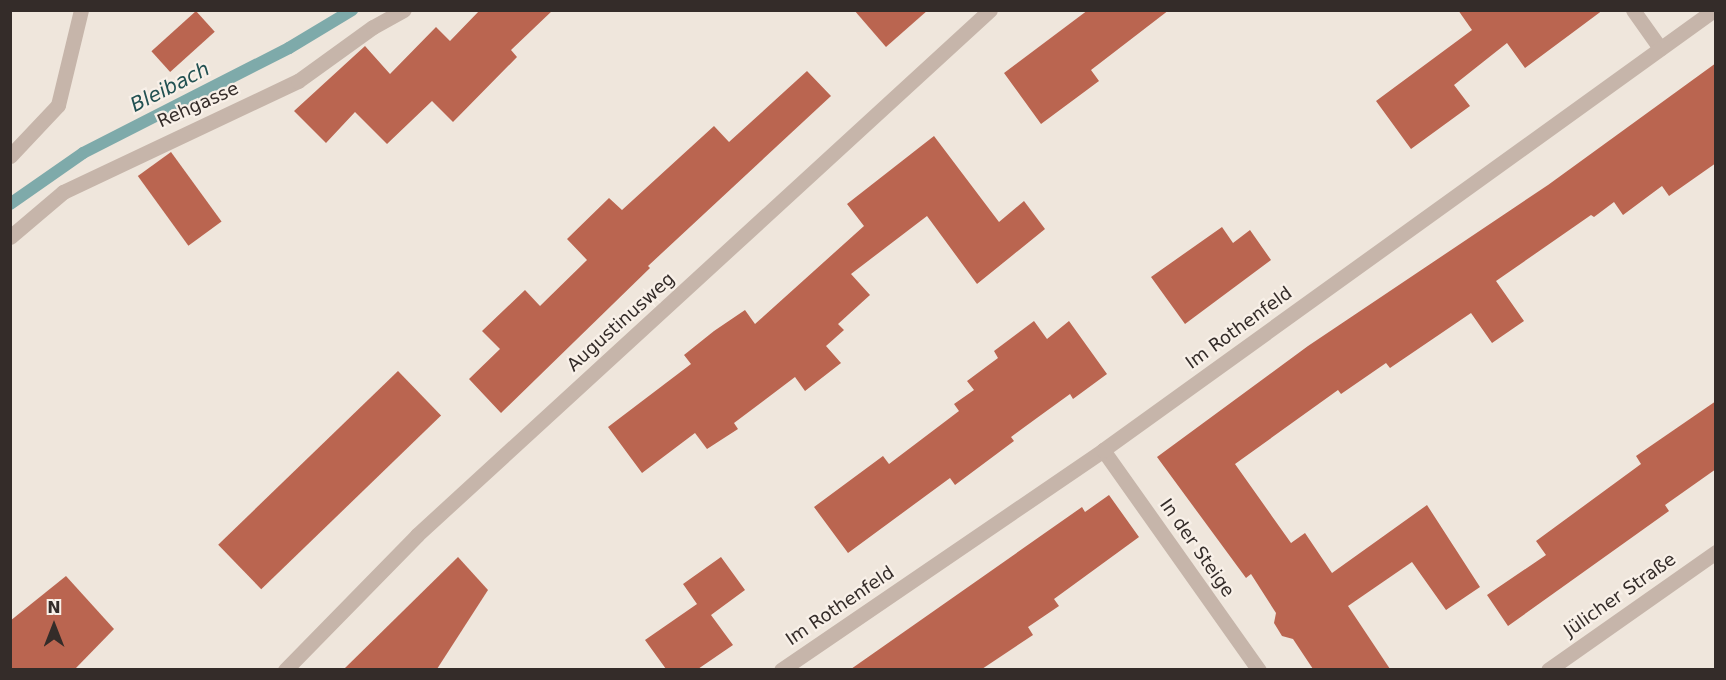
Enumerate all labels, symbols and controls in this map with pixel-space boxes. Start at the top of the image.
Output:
water label: Bleibach [126,57,214,117]
street label: Rehgasse [154,78,242,132]
street label: Augustinusweg [563,268,679,376]
street label: Im Rothenfeld [1182,282,1296,374]
street label: In der Steige [1155,495,1239,601]
street label: Jülicher Straße [1560,548,1680,642]
street label: Im Rothenfeld [782,562,898,650]
north arrow [24,596,84,656]
text: N [47,598,61,617]

